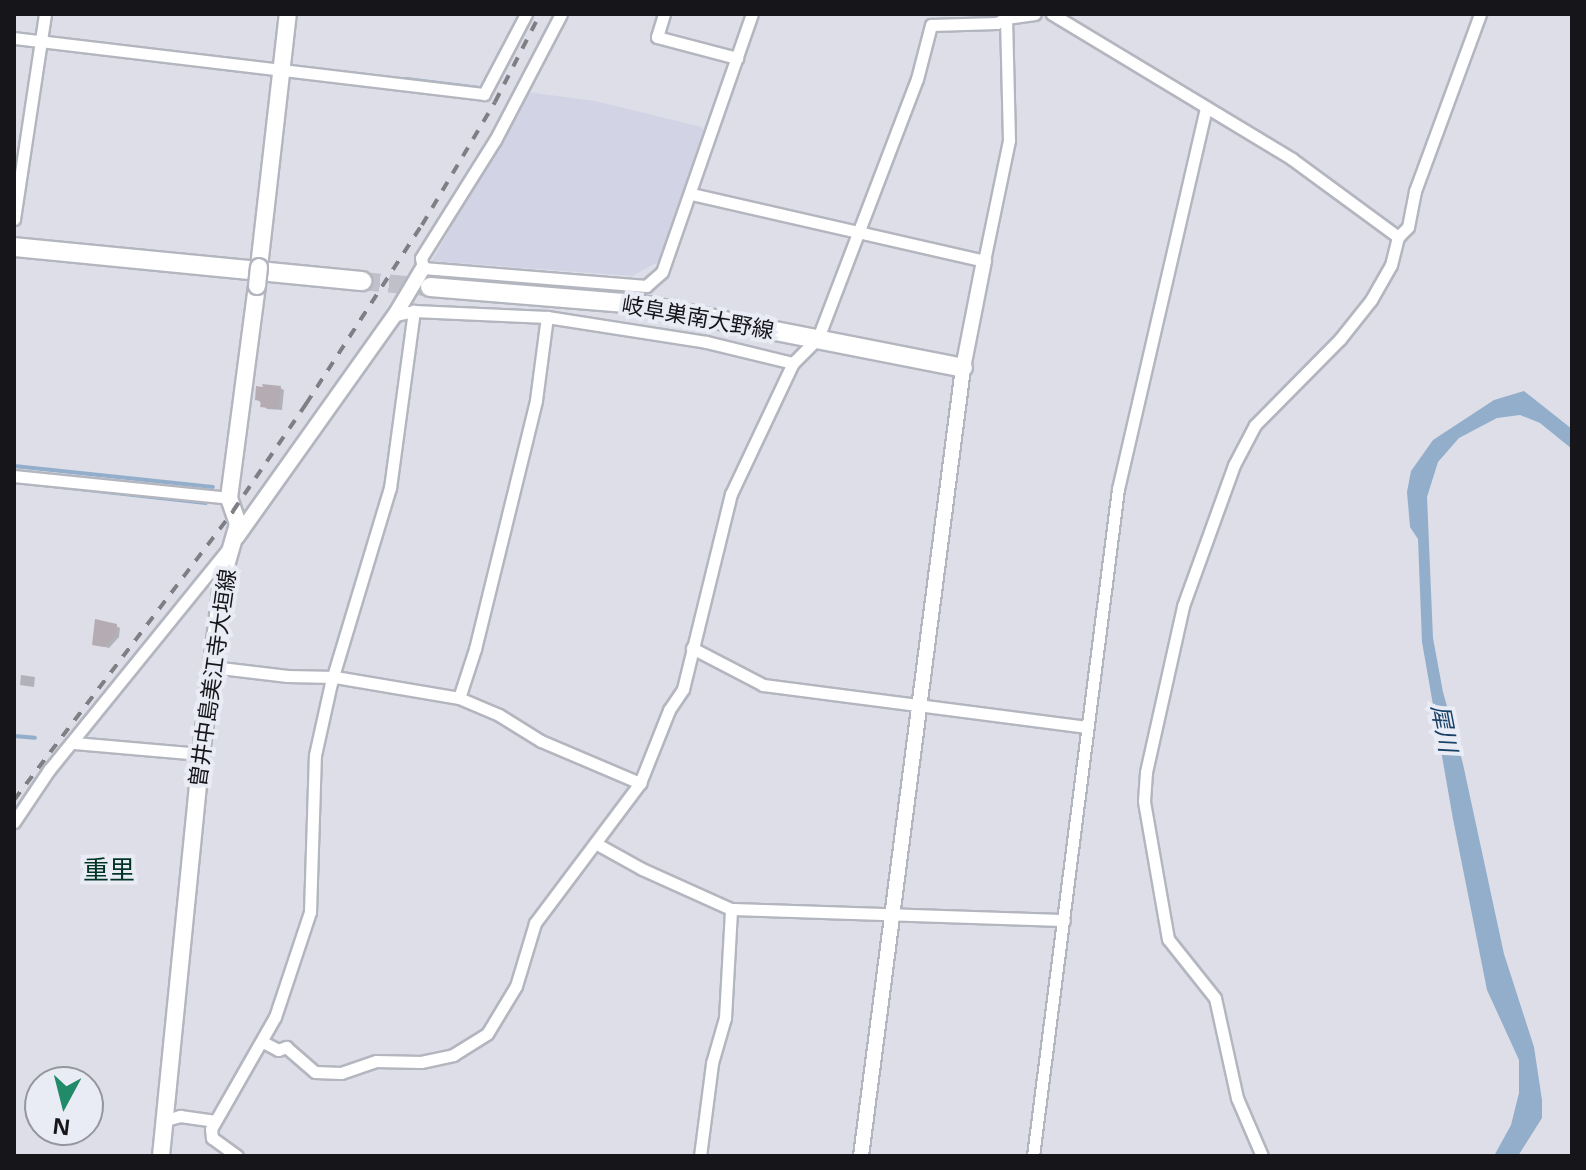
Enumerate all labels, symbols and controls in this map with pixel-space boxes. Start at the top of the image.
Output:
street label: 岐阜巣南大野線 [620,291,776,343]
street label: 曽井中島美江寺大垣線 [184,567,240,789]
water label: 犀川 [1426,702,1464,754]
district label: 重里 [83,854,135,886]
north arrow [24,1066,104,1146]
text: N [51,1112,72,1144]

